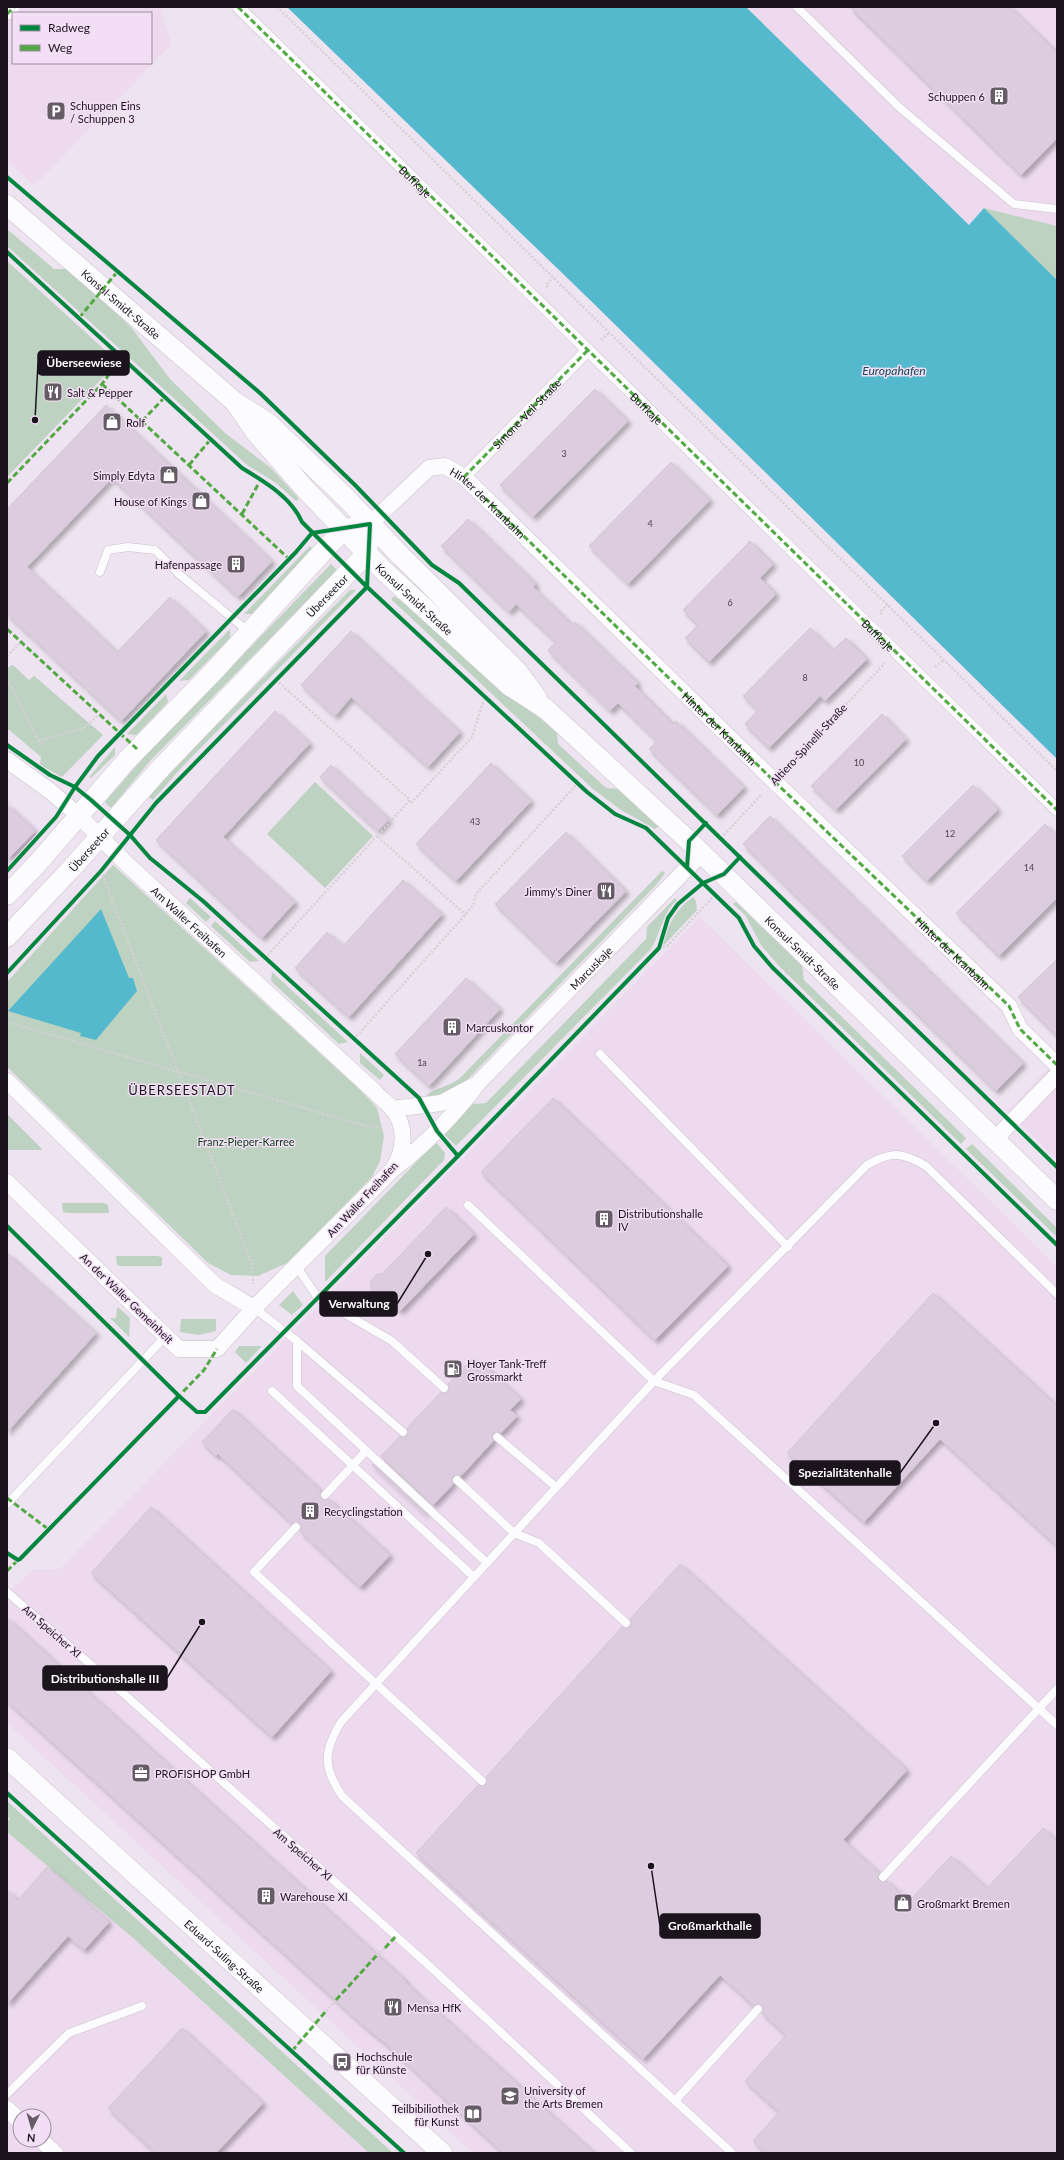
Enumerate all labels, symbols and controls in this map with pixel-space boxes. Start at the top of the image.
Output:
legend [12,12,152,64]
text: Radweg [48,20,90,35]
text: Weg [48,40,72,55]
building icon: Schuppen 6 [988,85,1010,107]
place label: Schuppen 6 [928,90,985,103]
place label: Schuppen Eins / Schuppen 3 [70,99,141,125]
parking icon: Schuppen Eins / Schuppen 3 [45,100,67,122]
street label: Buffkaje [397,163,435,200]
street label: Konsul-Smidt-Straße [79,266,163,341]
callout: Überseewiese [38,351,129,375]
text: Überseewiese [46,355,122,370]
water label: Europahafen [862,363,926,378]
street label: Simone-Veil-Straße [489,376,563,451]
restaurant icon: Salt & Pepper [42,381,64,403]
place label: Salt & Pepper [67,386,133,399]
street label: Buffkaje [628,390,666,427]
shop icon: Rolf [101,411,123,433]
place label: Rolf [126,416,145,429]
house number: 3 [561,448,567,459]
shop icon: Simply Edyta [158,464,180,486]
street label: Hinter der Kranbahn [448,464,528,540]
place label: Simply Edyta [93,469,155,482]
shop icon: House of Kings [190,490,212,512]
place label: House of Kings [114,495,187,508]
house number: 4 [647,518,653,529]
building icon: Hafenpassage [225,553,247,575]
place label: Hafenpassage [155,558,222,571]
street label: Konsul-Smidt-Straße [373,560,456,637]
street label: Überseetor [303,571,350,619]
house number: 6 [727,597,733,608]
street label: Buffkaje [860,616,897,654]
house number: 8 [802,672,808,683]
street label: Hinter der Kranbahn [680,689,760,767]
street label: Altiero-Spinelli-Straße [767,701,849,787]
house number: 10 [854,757,864,768]
house number: 43 [470,816,480,827]
street label: Überseetor [66,824,112,874]
house number: 12 [945,828,955,839]
house number: 14 [1024,862,1034,873]
restaurant icon: Jimmy's Diner [595,880,617,902]
street label: Am Waller Freihafen [149,883,230,959]
place label: Jimmy's Diner [525,885,592,898]
street label: Konsul-Smidt-Straße [763,913,844,992]
street label: Hinter der Kranbahn [913,914,994,992]
street label: Marcuskaje [567,943,615,992]
building icon: Marcuskontor [441,1016,463,1038]
place label: Marcuskontor [466,1021,533,1034]
house number: 1a [417,1057,427,1068]
district label: ÜBERSEESTADT [128,1082,236,1098]
park label: Franz-Pieper-Karree [197,1135,295,1148]
street label: Am Waller Freihafen [324,1159,400,1239]
place label: Distributionshalle IV [618,1207,703,1233]
building icon: Distributionshalle IV [593,1208,615,1230]
street label: An der Waller Gemeinheit [78,1250,176,1346]
callout: Verwaltung [320,1292,397,1316]
text: Verwaltung [327,1296,390,1311]
place label: Hoyer Tank-Treff Grossmarkt [467,1357,547,1383]
fuel station icon: Hoyer Tank-Treff Grossmarkt [442,1358,464,1380]
callout: Spezialitätenhalle [790,1461,900,1485]
text: Spezialitätenhalle [798,1465,892,1480]
building icon: Recyclingstation [299,1500,321,1522]
place label: Recyclingstation [324,1505,403,1518]
street label: Am Speicher XI [20,1602,84,1660]
callout: Distributionshalle III [43,1666,167,1690]
text: Distributionshalle III [51,1671,159,1686]
office icon: PROFISHOP GmbH [130,1762,152,1784]
place label: PROFISHOP GmbH [155,1767,250,1780]
street label: Am Speicher XI [271,1825,335,1883]
building icon: Warehouse XI [255,1885,277,1907]
place label: Warehouse XI [280,1890,348,1903]
shop icon: Großmarkt Bremen [892,1892,914,1914]
place label: Großmarkt Bremen [917,1897,1010,1910]
callout: Großmarkthalle [660,1914,760,1938]
street label: Eduard-Suling-Straße [182,1916,267,1995]
text: Großmarkthalle [668,1918,752,1933]
restaurant icon: Mensa HfK [382,1996,404,2018]
place label: Mensa HfK [407,2001,462,2014]
place label: Hochschule für Künste [356,2050,413,2076]
bus stop icon: Hochschule für Künste [331,2051,353,2073]
place label: University of the Arts Bremen [524,2084,603,2110]
school or university icon: University of the Arts Bremen [499,2085,521,2107]
place label: Teilbibiliothek für Kunst [392,2102,459,2128]
library icon: Teilbibiliothek für Kunst [462,2103,484,2125]
north arrow [12,2108,52,2148]
text: N [26,2132,36,2145]

